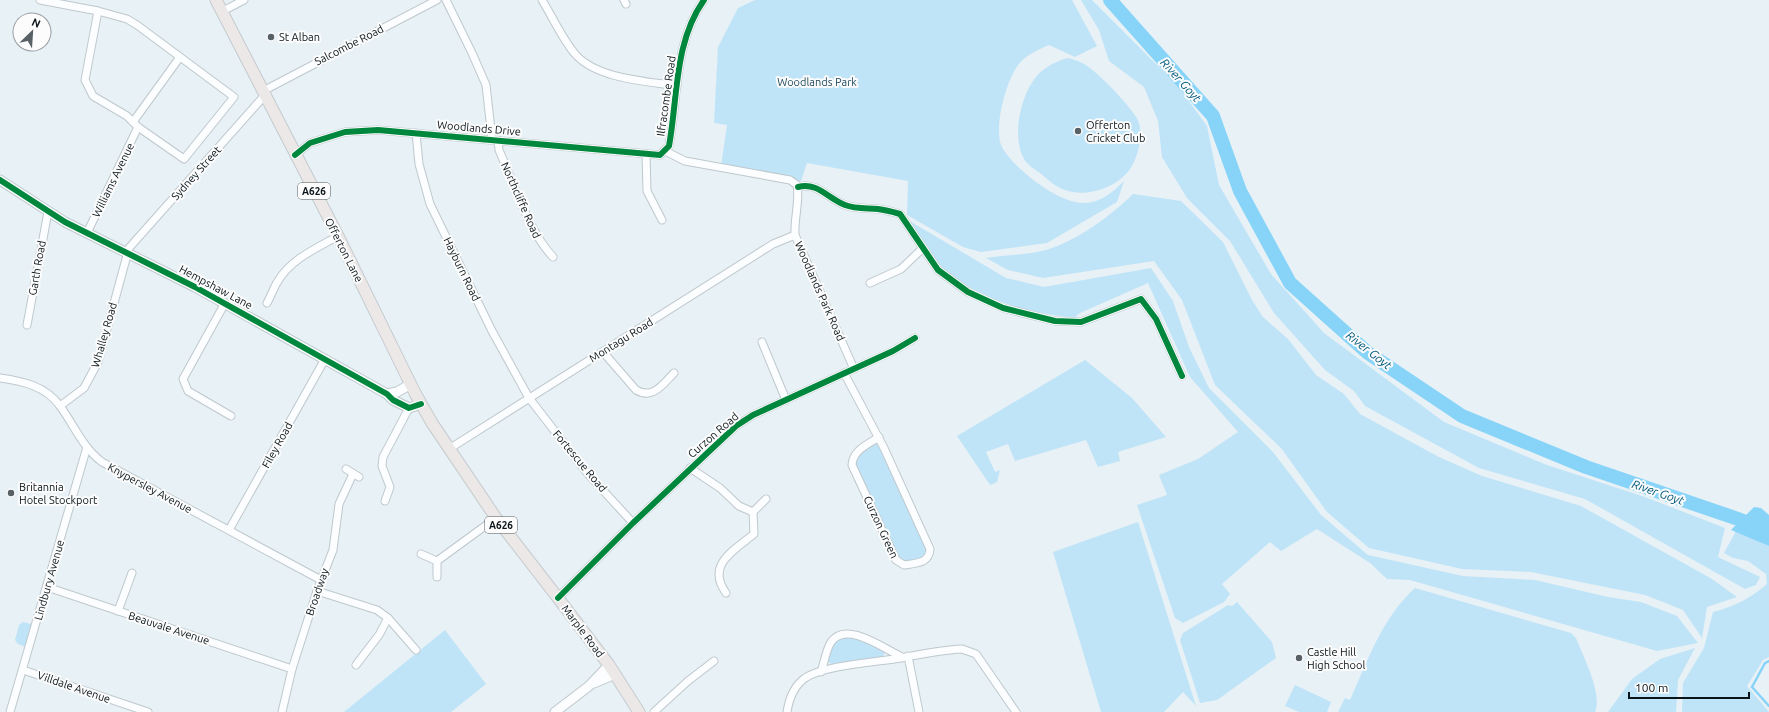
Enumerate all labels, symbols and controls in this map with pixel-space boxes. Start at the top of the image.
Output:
north arrow [12,12,52,52]
text: N [30,16,42,30]
street label: Salcombe Road [313,22,385,68]
place label: St Alban [279,31,320,43]
marker: St Alban [266,32,276,42]
street label: Ilfracombe Road [654,55,678,137]
water label: River Goyt [1158,56,1204,105]
park label: Woodlands Park [777,76,857,88]
street label: Woodlands Drive [437,118,521,138]
place label: Offerton Cricket Club [1086,119,1145,144]
marker: Offerton Cricket Club [1073,126,1083,136]
street label: Williams Avenue [90,141,136,219]
street label: Sydney Street [169,143,224,202]
street label: Northcliffe Road [499,160,543,240]
road number: A626 [298,183,330,199]
street label: Offerton Lane [323,216,365,284]
street label: Hayburn Road [441,235,483,303]
street label: Woodlands Park Road [793,239,847,343]
street label: Garth Road [26,240,48,296]
street label: Hempshaw Lane [177,263,255,311]
street label: Whalley Road [89,301,119,369]
street label: Montagu Road [587,316,655,364]
water label: River Goyt [1344,328,1395,372]
street label: Curzon Road [685,410,741,460]
street label: Filey Road [259,420,295,470]
street label: Fortescue Road [551,428,609,494]
street label: Knypersley Avenue [106,461,194,515]
water label: River Goyt [1630,477,1686,507]
place label: Britannia Hotel Stockport [19,481,98,506]
marker: Britannia Hotel Stockport [6,488,16,498]
street label: Curzon Green [861,494,901,560]
road number: A626 [485,517,517,533]
street label: Lindbury Avenue [32,538,66,622]
street label: Broadway [303,566,331,617]
street label: Marple Road [559,602,607,660]
street label: Beauvale Avenue [127,609,211,647]
place label: Castle Hill High School [1307,646,1365,671]
marker: Castle Hill High School [1294,653,1304,663]
street label: Villdale Avenue [36,669,112,705]
scale bar [1629,674,1749,700]
text: 100 m [1635,681,1668,694]

